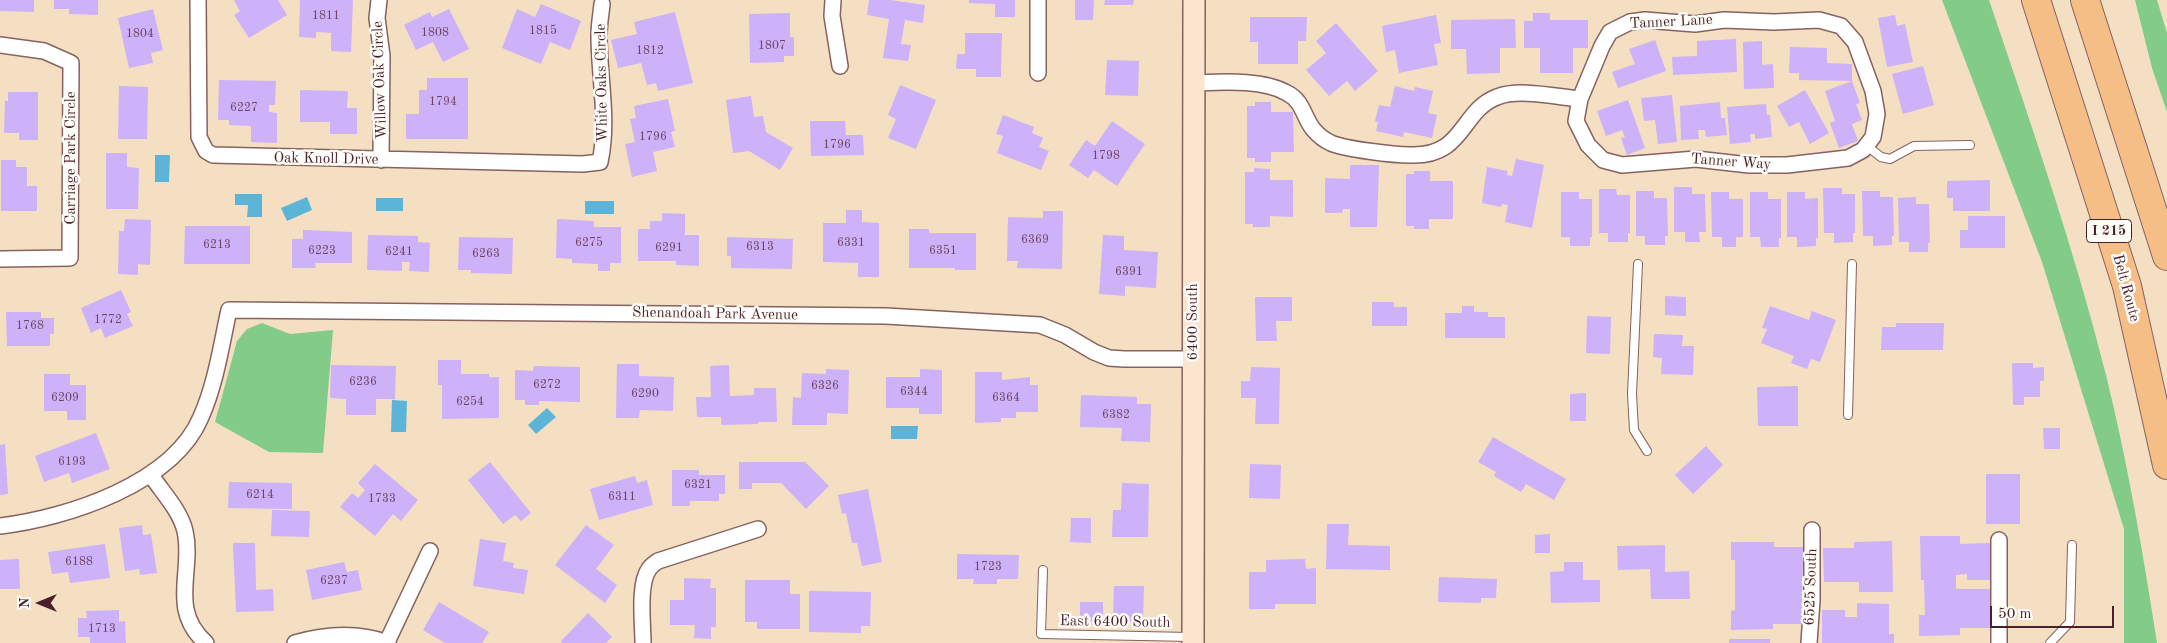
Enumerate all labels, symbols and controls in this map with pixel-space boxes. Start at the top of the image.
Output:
house number: 1811 [312,9,340,23]
street label: Tanner Lane [1629,11,1713,33]
street label: Willow Oak Circle [369,21,391,139]
street label: White Oaks Circle [592,23,612,143]
house number: 1815 [529,24,557,38]
house number: 1808 [421,26,449,40]
house number: 1804 [126,27,154,41]
house number: 1807 [758,39,786,53]
house number: 1812 [636,44,664,58]
street label: Carriage Park Circle [62,91,80,225]
house number: 1794 [429,95,457,109]
house number: 6227 [230,101,258,115]
house number: 1796 [639,130,667,144]
house number: 1796 [823,138,851,152]
street label: Oak Knoll Drive [273,149,379,169]
house number: 1798 [1092,149,1120,163]
street label: Tanner Way [1690,150,1772,174]
road number: I 215 [2086,220,2132,242]
house number: 6369 [1021,233,1049,247]
house number: 6275 [575,236,603,250]
house number: 6331 [837,236,865,250]
house number: 6213 [203,238,231,252]
house number: 6313 [746,240,774,254]
house number: 6291 [655,241,683,255]
house number: 6223 [308,244,336,258]
house number: 6351 [929,244,957,258]
house number: 6241 [385,245,413,259]
house number: 6263 [472,247,500,261]
street label: Belt Route [2108,252,2144,324]
house number: 6391 [1115,265,1143,279]
street label: 6400 South [1184,283,1202,361]
street label: Shenandoah Park Avenue [632,304,798,324]
house number: 1772 [94,313,122,327]
house number: 1768 [16,319,44,333]
house number: 6236 [349,375,377,389]
house number: 6272 [533,378,561,392]
house number: 6326 [811,379,839,393]
house number: 6344 [900,385,928,399]
house number: 6290 [631,387,659,401]
house number: 6209 [51,391,79,405]
house number: 6364 [992,391,1020,405]
house number: 6254 [456,395,484,409]
house number: 6382 [1102,408,1130,422]
house number: 6193 [58,455,86,469]
house number: 6321 [684,478,712,492]
house number: 6214 [246,488,274,502]
house number: 6311 [608,490,636,504]
house number: 1733 [368,492,396,506]
street label: 6525 South [1801,548,1821,626]
house number: 6188 [65,555,93,569]
house number: 1723 [974,560,1002,574]
house number: 6237 [320,574,348,588]
north arrow [15,578,65,628]
scale bar [1992,596,2116,628]
text: N [18,598,32,608]
text: 50 m [1998,607,2032,622]
street label: East 6400 South [1059,612,1171,632]
house number: 1713 [88,622,116,636]

